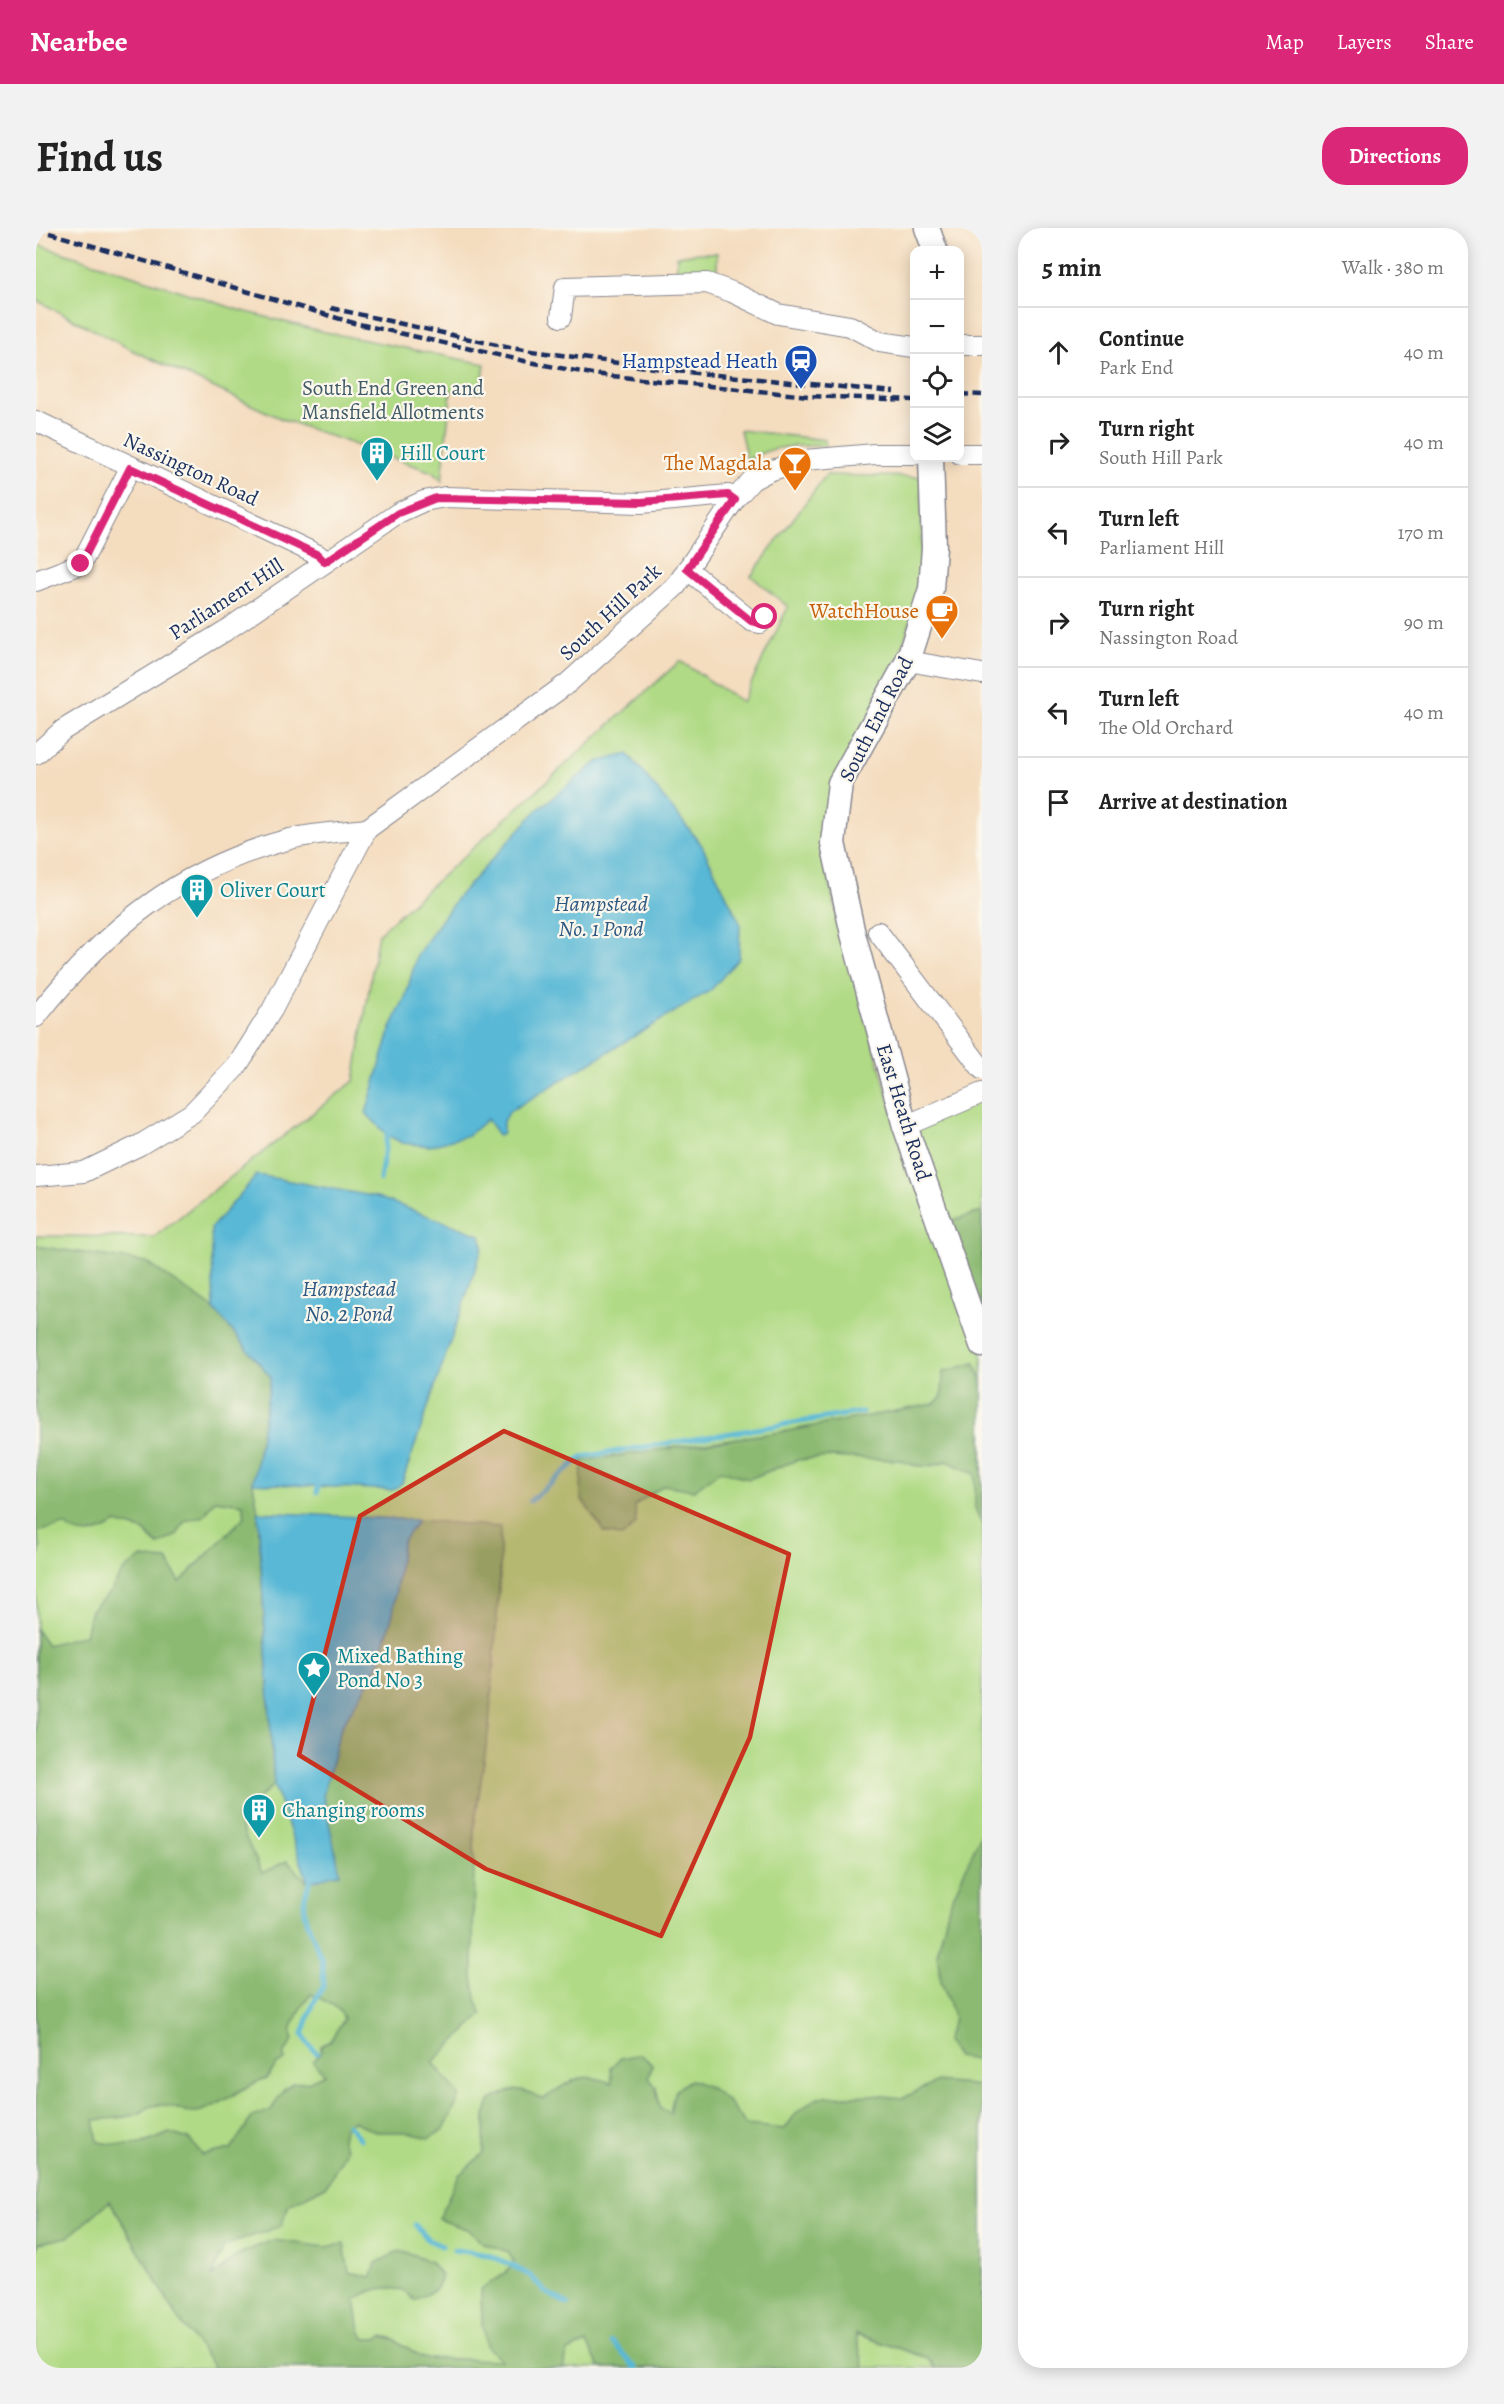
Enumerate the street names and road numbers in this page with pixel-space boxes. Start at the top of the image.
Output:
street label: Nassington Road [119,425,264,513]
street label: Parliament Hill [163,552,289,646]
street label: South Hill Park [553,557,668,667]
street label: South End Road [832,651,920,787]
street label: East Heath Road [870,1040,938,1185]

